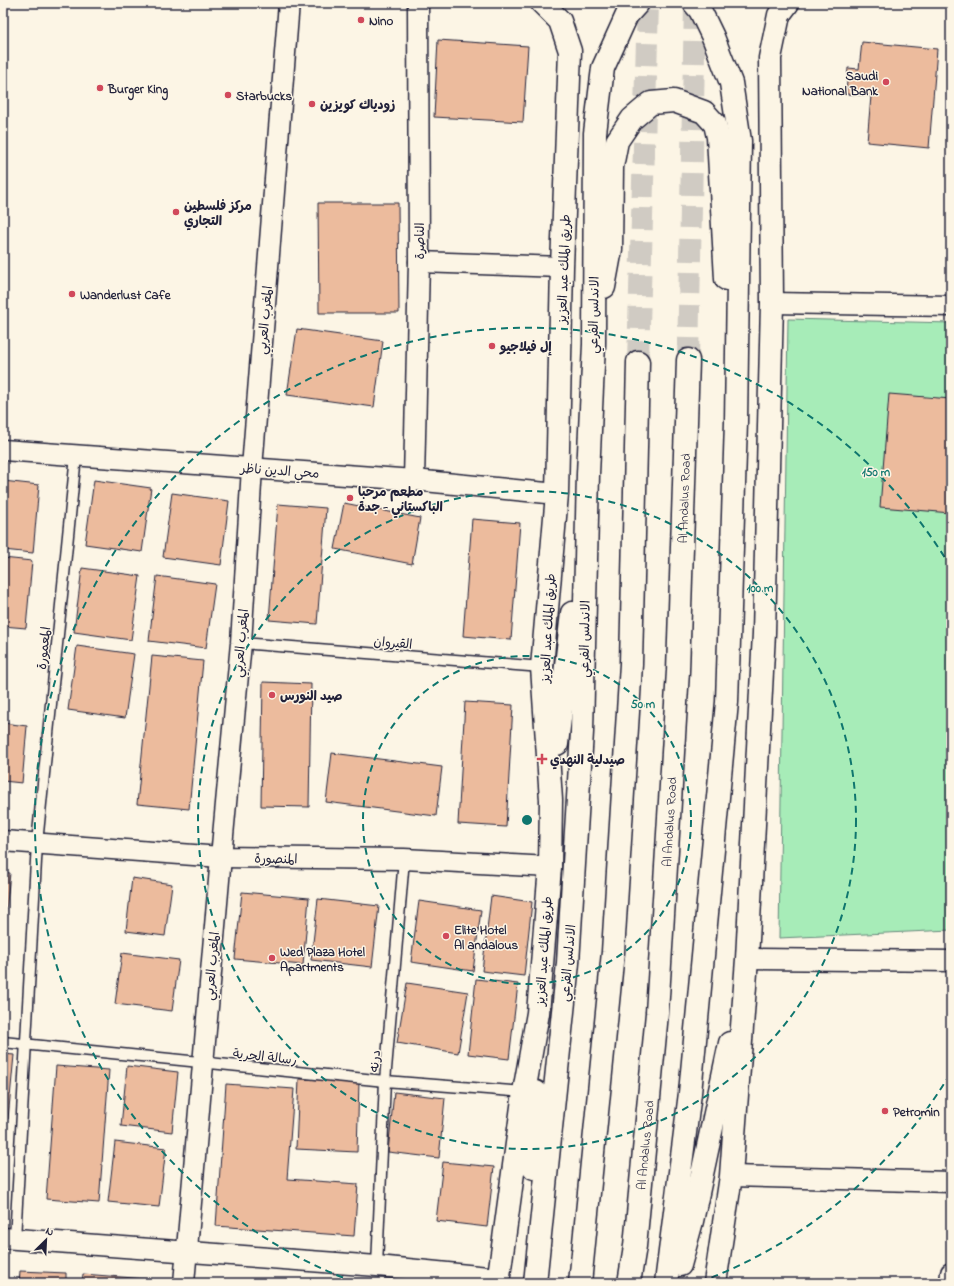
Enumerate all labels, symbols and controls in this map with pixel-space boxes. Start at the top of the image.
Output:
place label: Nino [369,12,394,31]
marker: Nino [356,15,366,25]
place label: Saudi National Bank [802,67,878,101]
marker: Saudi National Bank [881,77,891,87]
place label: Burger King [107,80,168,101]
marker: Burger King [95,83,105,93]
place label: Starbucks [236,87,292,106]
marker: Starbucks [223,90,233,100]
place label: زودياك كويزين [320,96,395,115]
marker: زودياك كويزين [307,99,317,109]
place label: مركز فلسطين التجاري [184,197,252,231]
marker: مركز فلسطين التجاري [171,207,181,217]
street label: طريق الملك عبد العزيز [553,214,576,325]
street label: الناصرة [411,222,430,260]
street label: الاندلس الفرعي [584,276,606,354]
street label: المغرب العربي [253,285,279,355]
place label: Wanderlust Cafe [80,286,172,305]
marker: Wanderlust Cafe [67,289,77,299]
place label: إل فيلاجيو [499,338,552,357]
marker: إل فيلاجيو [487,341,497,351]
street label: Al Andalus Road [674,452,696,544]
street label: محي الدين ناظر [239,459,320,485]
text: 150 m [862,464,891,482]
place label: مطعم مرحبا الباكستاني - جدة [358,483,443,519]
marker: مطعم مرحبا الباكستاني - جدة [345,493,355,503]
street label: طريق الملك عبد العزيز [536,573,561,684]
text: 100 m [747,580,774,598]
street label: الاندلس الفرعي [575,600,597,678]
street label: المغرب العربي [229,608,255,678]
street label: المعمورة [33,626,56,671]
street label: القيروان [373,632,413,655]
place label: صيد النورس [280,687,343,706]
marker: صيد النورس [267,690,277,700]
text: 50 m [631,696,656,714]
place label: صيدلية النهدي [550,751,625,770]
marker: صيدلية النهدي [537,754,547,764]
street label: Al Andalus Road [658,776,683,867]
centre of rings [520,813,534,827]
street label: المنصورة [254,850,298,869]
street label: طريق الملك عبد العزيز [531,896,558,1008]
place label: Elite Hotel Al andalous [454,921,519,955]
street label: الاندلس الفرعي [556,924,582,1003]
street label: المغرب العربي [200,931,226,1001]
marker: Elite Hotel Al andalous [441,931,451,941]
place label: Wed Plaza Hotel Apartments [280,943,365,977]
marker: Wed Plaza Hotel Apartments [267,953,277,963]
street label: رسالة الحرية [232,1045,298,1070]
street label: درنه [365,1049,386,1073]
street label: Al Andalus Road [632,1099,660,1191]
place label: Petromin [893,1103,940,1122]
marker: Petromin [880,1106,890,1116]
north arrow [26,1220,66,1260]
text: N [43,1223,56,1241]

